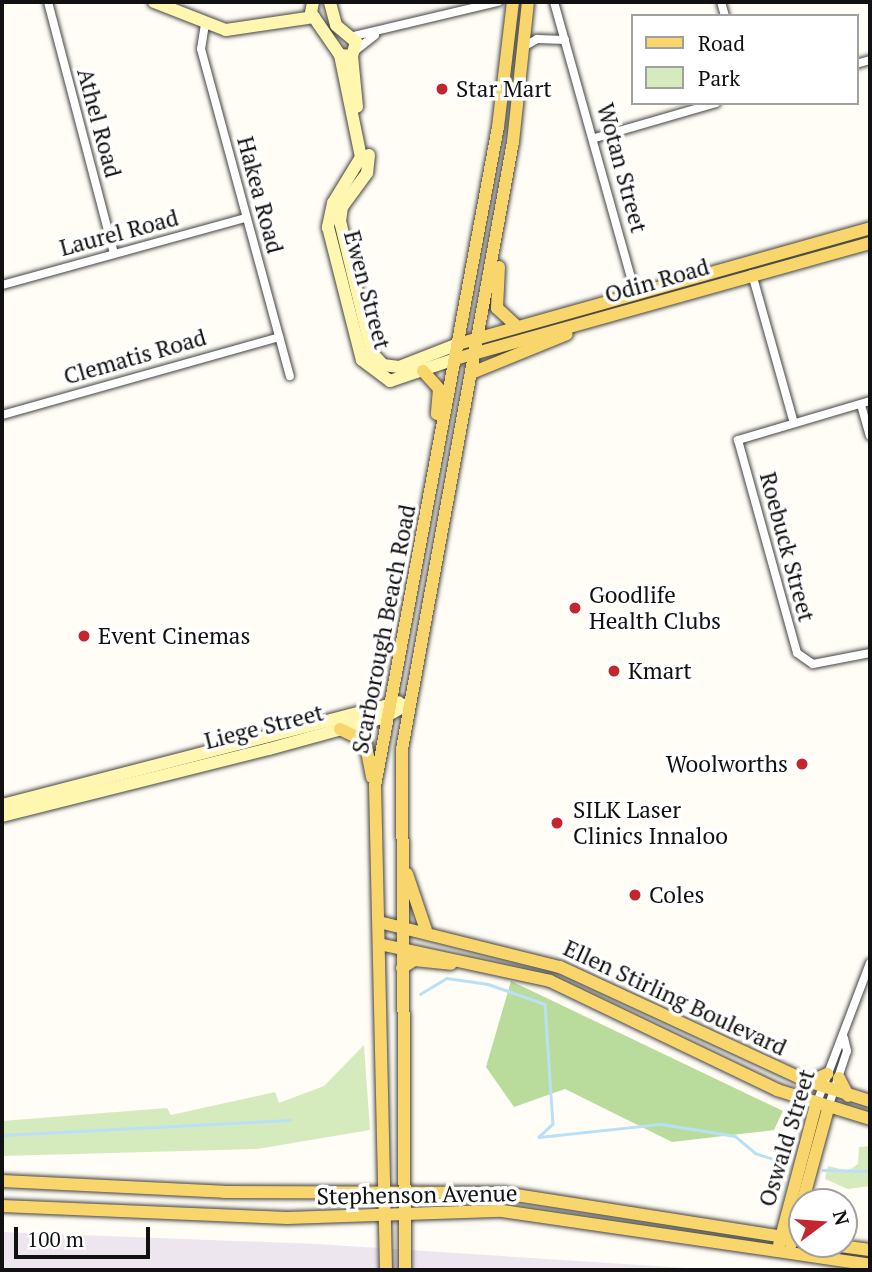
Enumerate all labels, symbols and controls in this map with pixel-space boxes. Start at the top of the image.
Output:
legend [630,14,858,105]
text: Road [698,29,745,57]
text: Park [698,64,740,92]
street label: Athel Road [71,65,127,181]
place label: Star Mart [456,75,552,103]
marker: Star Mart [434,81,450,97]
street label: Wotan Street [591,100,653,236]
street label: Hakea Road [231,133,289,257]
street label: Laurel Road [57,204,181,262]
street label: Ewen Street [338,227,396,353]
street label: Odin Road [602,253,712,309]
street label: Clematis Road [61,323,209,391]
street label: Roebuck Street [754,469,820,625]
street label: Scarborough Beach Road [346,502,422,756]
place label: Goodlife Health Clubs [589,581,721,635]
marker: Goodlife Health Clubs [567,600,583,616]
place label: Event Cinemas [98,622,250,650]
marker: Event Cinemas [76,628,92,644]
place label: Kmart [628,657,692,685]
marker: Kmart [606,663,622,679]
street label: Liege Street [202,699,326,755]
place label: Woolworths [666,750,788,778]
marker: Woolworths [794,756,810,772]
place label: SILK Laser Clinics Innaloo [573,796,728,850]
marker: SILK Laser Clinics Innaloo [547,813,567,833]
place label: Coles [649,881,704,909]
marker: Coles [627,887,643,903]
street label: Ellen Stirling Boulevard [559,934,791,1062]
street label: Oswald Street [753,1066,821,1210]
street label: Stephenson Avenue [316,1179,518,1211]
north arrow [788,1188,858,1258]
text: N [828,1207,856,1228]
scale bar [18,1212,154,1256]
text: 100 m [27,1225,84,1253]

